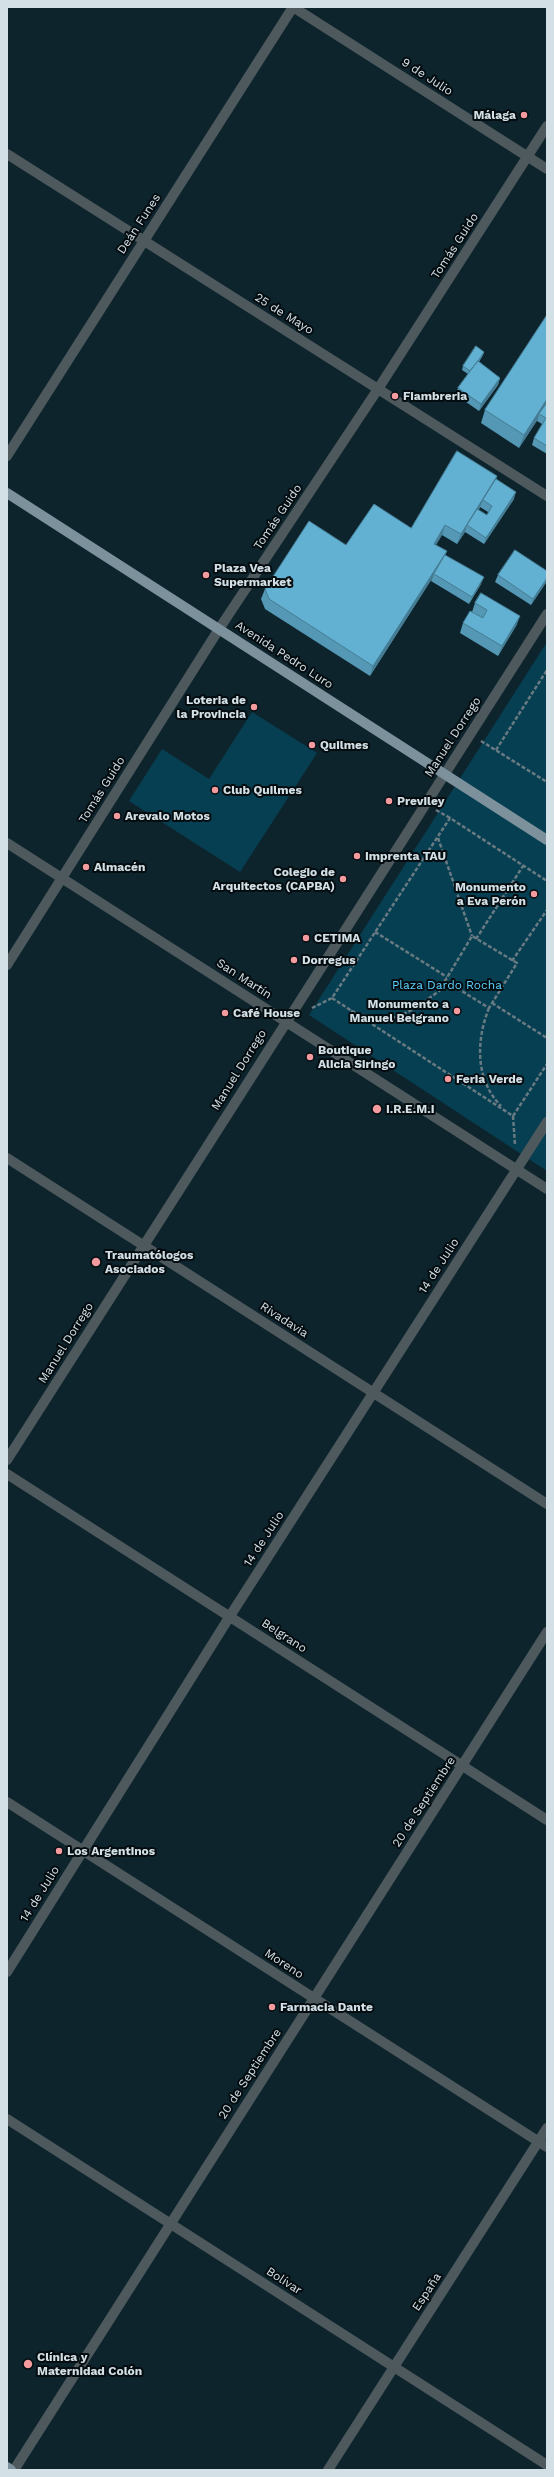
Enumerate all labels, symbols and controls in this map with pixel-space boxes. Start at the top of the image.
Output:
street label: 9 de Julio [399,55,455,99]
place label: Málaga [473,108,516,122]
marker: Málaga [519,110,529,120]
street label: Deán Funes [114,191,164,257]
street label: Tomás Guido [428,210,482,282]
street label: 25 de Mayo [252,290,316,338]
place label: Fiambreria [403,389,467,403]
marker: Fiambreria [390,391,400,401]
street label: Tomás Guido [251,482,305,552]
place label: Plaza Vea Supermarket [214,561,291,589]
marker: Plaza Vea Supermarket [201,570,211,580]
street label: Avenida Pedro Luro [232,618,336,692]
place label: Loteria de la Provincia [177,693,246,721]
street label: Manuel Dorrego [422,694,484,780]
marker: Loteria de la Provincia [249,702,259,712]
place label: Quilmes [320,738,368,752]
marker: Quilmes [307,740,317,750]
street label: Tomás Guido [76,754,128,826]
place label: Club Quilmes [223,783,302,797]
marker: Club Quilmes [210,785,220,795]
place label: Previley [397,794,444,808]
marker: Previley [384,796,394,806]
place label: Arevalo Motos [125,809,210,823]
marker: Arevalo Motos [112,811,122,821]
place label: Imprenta TAU [365,849,446,863]
marker: Imprenta TAU [352,851,362,861]
place label: Almacén [94,860,145,874]
marker: Almacén [81,862,91,872]
place label: Colegio de Arquitectos (CAPBA) [212,865,335,893]
marker: Colegio de Arquitectos (CAPBA) [338,874,348,884]
place label: Monumento a Eva Perón [455,880,526,908]
marker: Monumento a Eva Perón [529,889,539,899]
place label: CETIMA [314,931,360,945]
marker: CETIMA [301,933,311,943]
place label: Dorregus [302,953,356,967]
marker: Dorregus [289,955,299,965]
street label: San Martín [214,956,274,1002]
park label: Plaza Dardo Rocha [392,978,502,992]
place label: Monumento a Manuel Belgrano [350,997,449,1025]
place label: Café House [233,1006,300,1020]
marker: Monumento a Manuel Belgrano [452,1006,462,1016]
marker: Café House [220,1008,230,1018]
street label: Manuel Dorrego [208,1027,270,1113]
place label: Boutique Alicia Siringo [318,1043,395,1071]
marker: Boutique Alicia Siringo [305,1052,315,1062]
place label: Feria Verde [456,1072,523,1086]
marker: Feria Verde [443,1074,453,1084]
place label: I.R.E.M.I [386,1102,435,1116]
marker: I.R.E.M.I [371,1103,383,1115]
street label: 14 de Julio [416,1236,462,1296]
place label: Traumatólogos Asociados [105,1248,193,1276]
marker: Traumatólogos Asociados [90,1256,102,1268]
street label: Rivadavia [257,1299,311,1341]
street label: Manuel Dorrego [35,1300,97,1386]
street label: 14 de Julio [241,1509,287,1569]
street label: Belgrano [259,1616,309,1656]
street label: 20 de Septiembre [389,1754,459,1850]
place label: Los Argentinos [67,1844,155,1858]
marker: Los Argentinos [54,1846,64,1856]
street label: 14 de Julio [17,1864,63,1924]
street label: Moreno [262,1946,306,1982]
place label: Farmacia Dante [280,2000,373,2014]
marker: Farmacia Dante [267,2002,277,2012]
street label: 20 de Septiembre [215,2026,285,2122]
street label: Bolívar [263,2264,305,2298]
street label: España [409,2270,445,2314]
place label: Clínica y Maternidad Colón [37,2350,142,2378]
marker: Clínica y Maternidad Colón [22,2358,34,2370]

